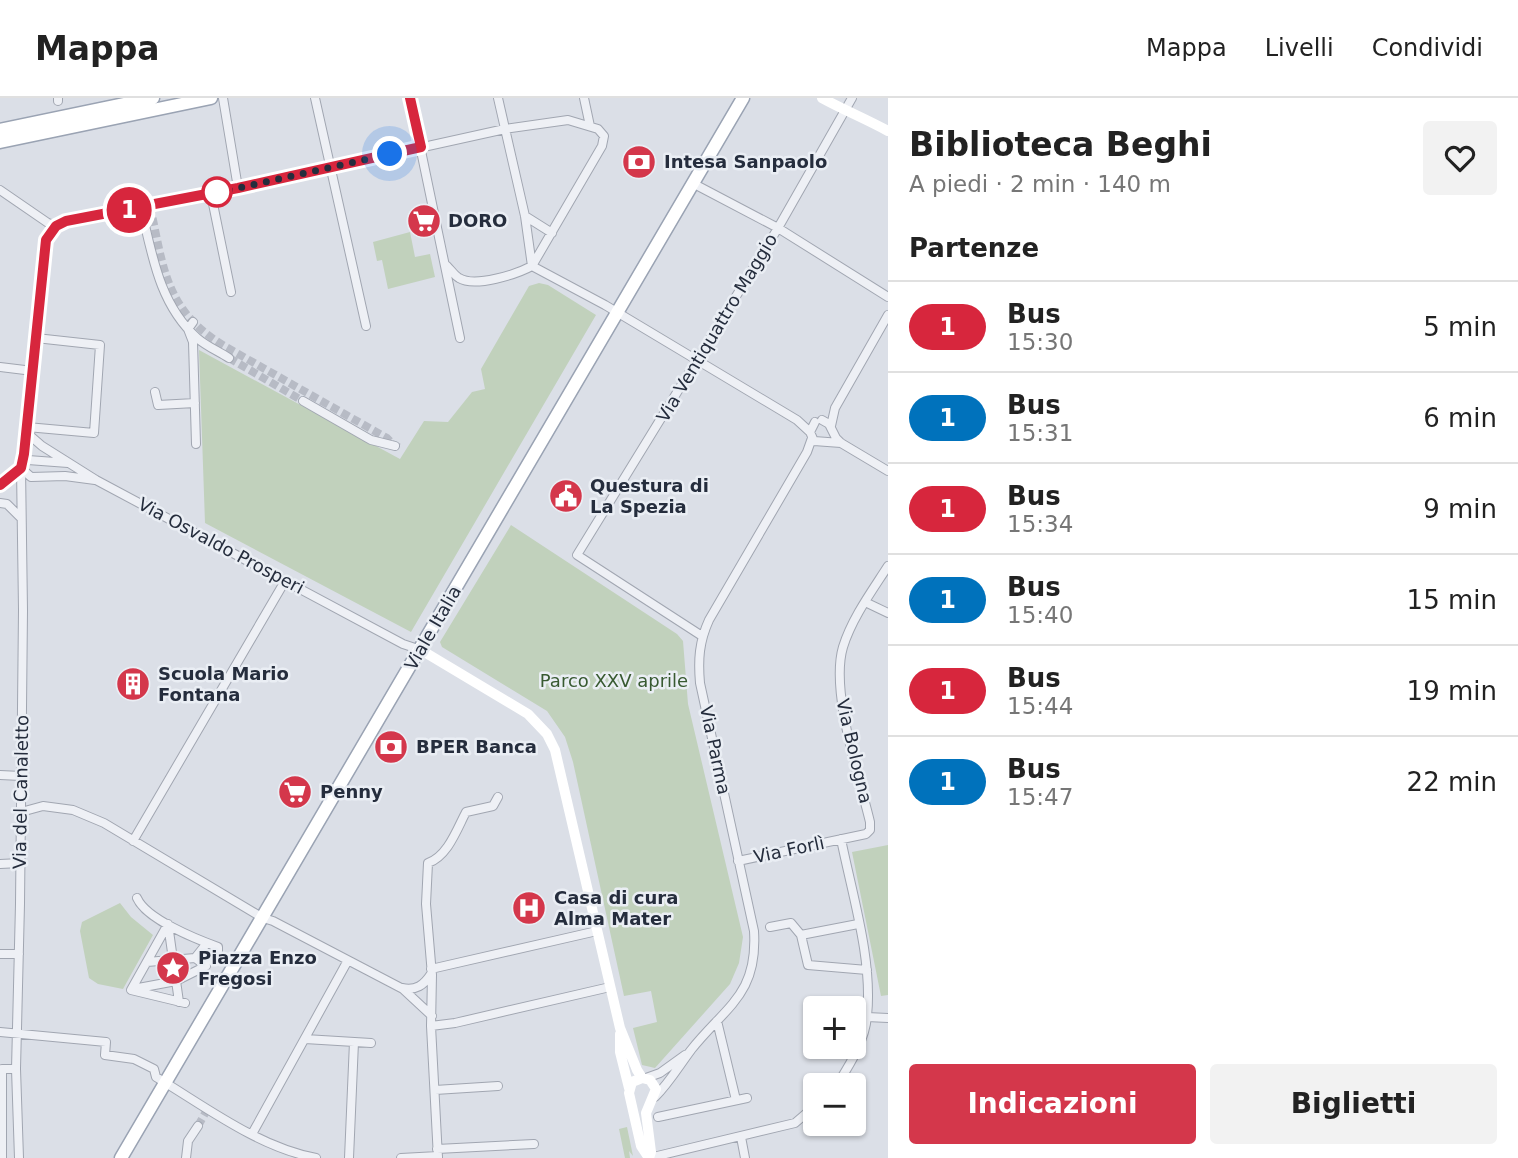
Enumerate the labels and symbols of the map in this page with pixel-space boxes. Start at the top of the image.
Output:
your location [372,136,407,171]
bank icon: Intesa Sanpaolo [620,143,658,181]
place label: Intesa Sanpaolo [664,151,827,172]
unlabelled marker [202,177,232,207]
line badge: 1 [106,187,152,233]
supermarket icon: DORO [405,202,443,240]
place label: DORO [448,210,507,231]
street label: Via Ventiquattro Maggio [652,230,781,426]
place label: Questura di La Spezia [590,475,709,517]
public building icon: Questura di La Spezia [547,477,585,515]
street label: Via Osvaldo Prosperi [135,493,308,598]
street label: Viale Italia [400,582,465,674]
place label: Scuola Mario Fontana [158,663,289,705]
building icon: Scuola Mario Fontana [114,665,152,703]
park label: Parco XXV aprile [540,670,688,691]
street label: Via Bologna [832,696,877,805]
street label: Via Parma [696,703,735,796]
street label: Via del Canaletto [9,715,32,869]
bank icon: BPER Banca [372,728,410,766]
place label: BPER Banca [416,736,537,757]
supermarket icon: Penny [276,773,314,811]
place label: Penny [320,781,383,802]
street label: Via Forlì [752,832,826,867]
place label: Casa di cura Alma Mater [554,887,678,929]
hospital icon: Casa di cura Alma Mater [510,889,548,927]
place label: Piazza Enzo Fregosi [198,947,317,989]
place icon: Piazza Enzo Fregosi [154,949,192,987]

